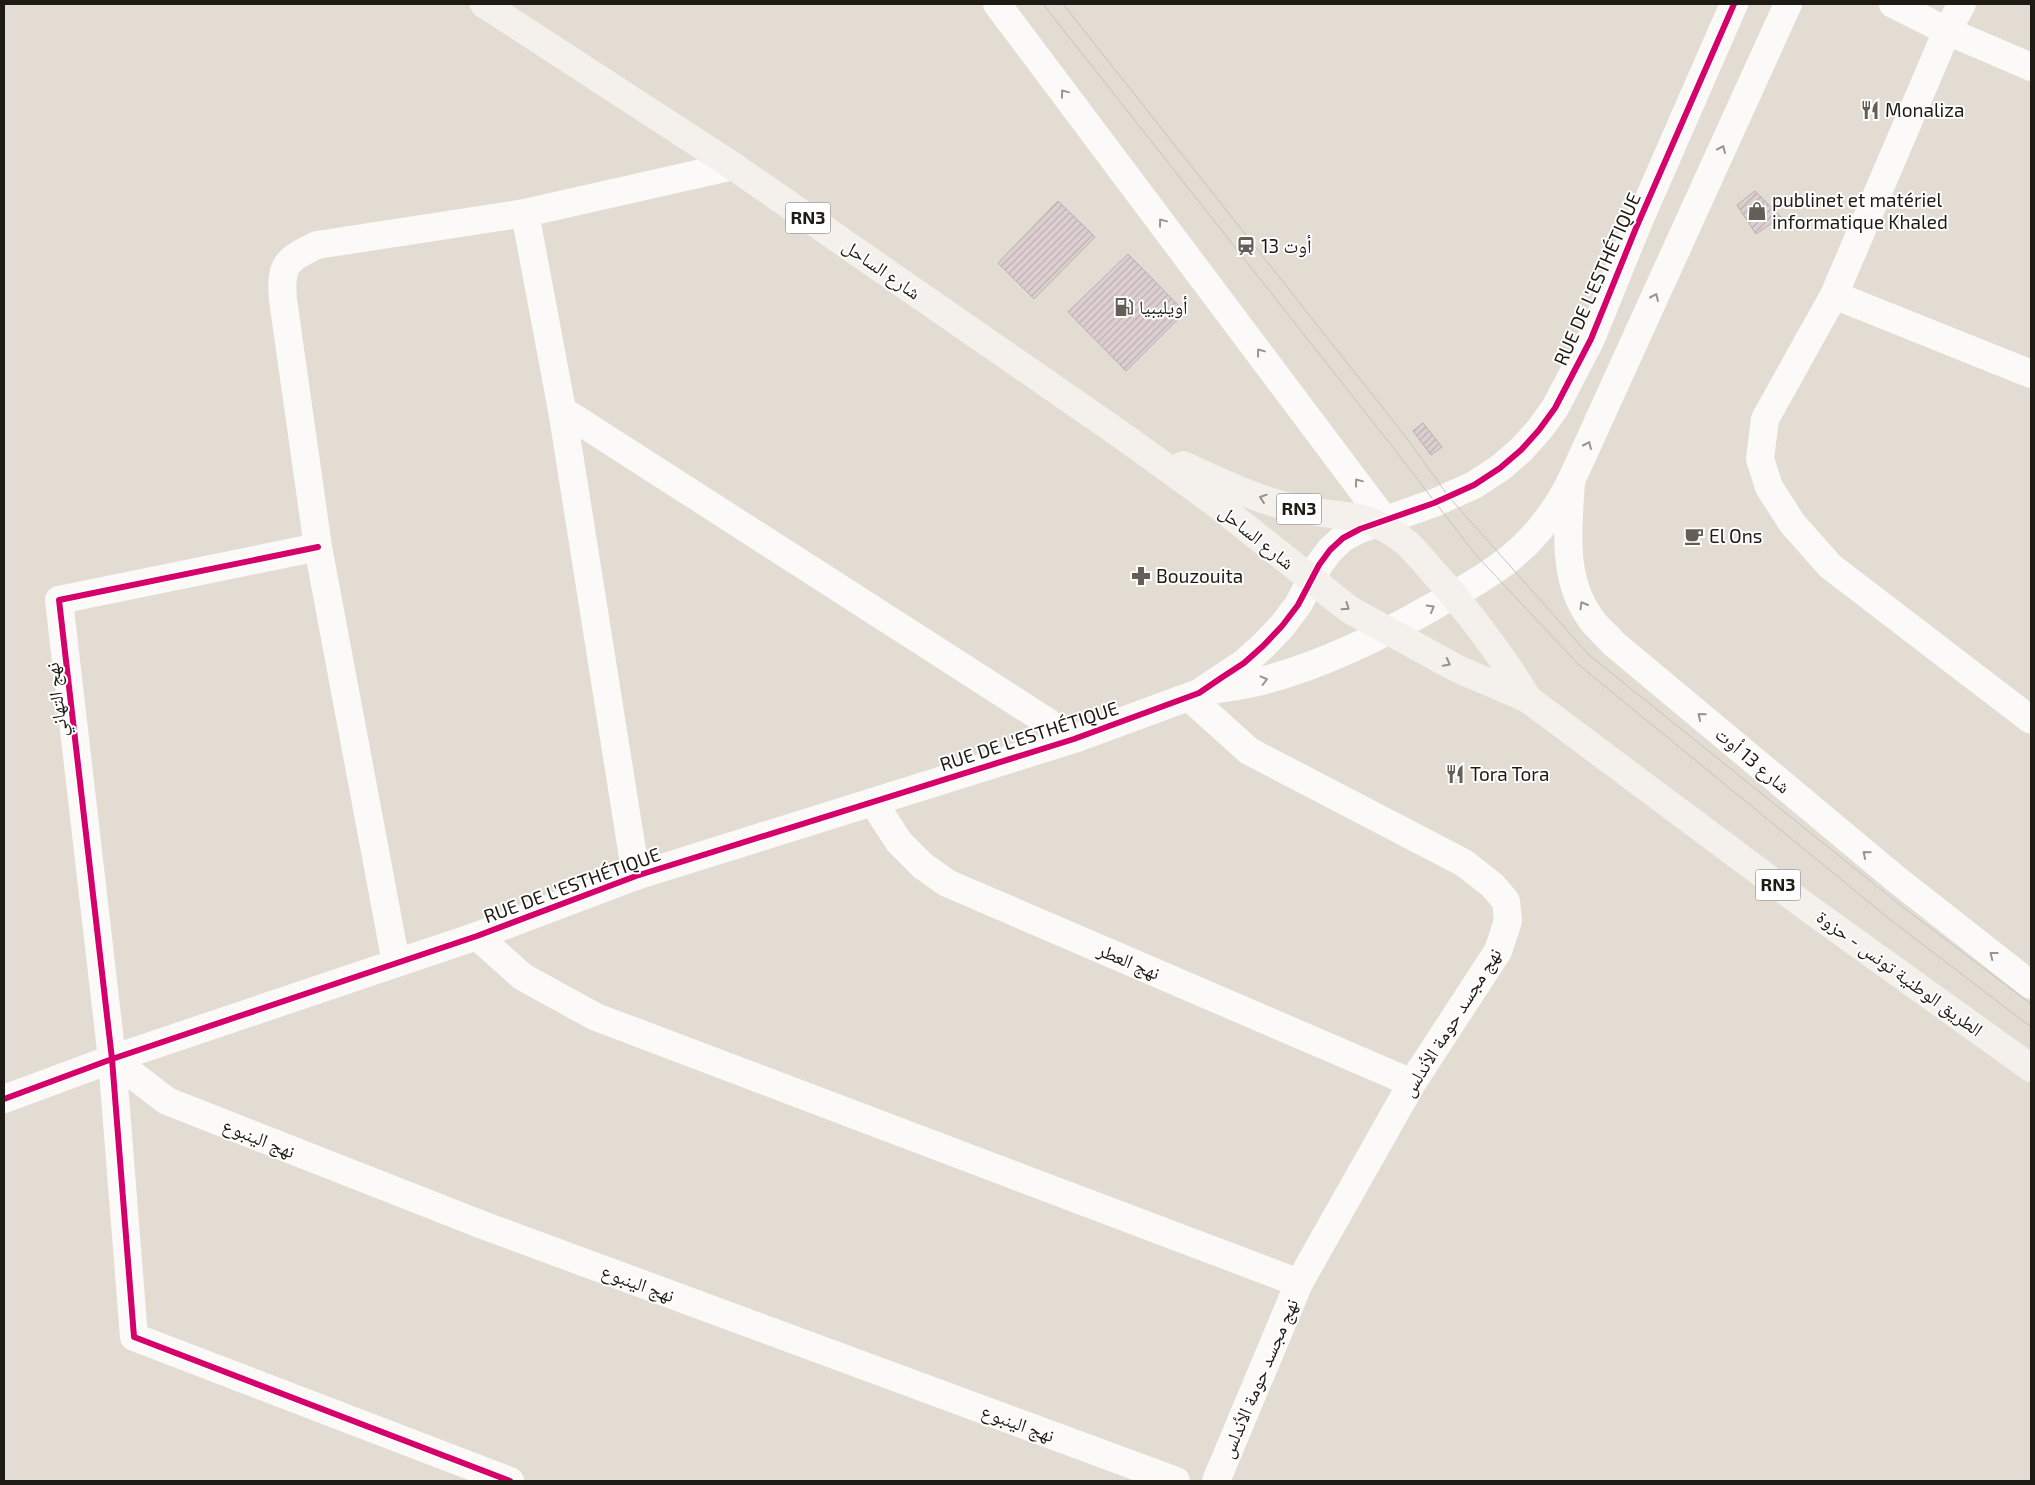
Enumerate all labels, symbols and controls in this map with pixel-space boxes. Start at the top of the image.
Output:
one-way arrow [1062,90,1070,99]
place label: Monaliza [1885,98,1964,121]
restaurant icon: Monaliza [1859,99,1881,121]
one-way arrow [1715,145,1726,154]
place label: publinet et matériel informatique Khaled [1772,188,1948,233]
street label: RUE DE L'ESTHÉTIQUE [1548,189,1645,369]
shop icon: publinet et matériel informatique Khaled [1746,200,1768,222]
road number: RN3 [786,202,830,234]
one-way arrow [1159,218,1168,228]
street label: شارع الساحل [838,233,926,305]
place label: 13 أوت [1261,234,1311,258]
station icon: 13 أوت [1235,235,1257,257]
one-way arrow [1648,293,1659,302]
place label: أويليبيا [1139,295,1188,319]
fuel station icon: أويليبيا [1113,296,1135,318]
one-way arrow [1257,348,1266,358]
one-way arrow [1581,441,1592,450]
one-way arrow [1355,479,1363,488]
one-way arrow [1259,494,1267,504]
road number: RN3 [1276,494,1322,524]
street label: شارع الساحل [1215,499,1299,575]
place label: El Ons [1709,524,1762,547]
cafe icon: El Ons [1683,525,1705,547]
place label: Bouzouita [1156,564,1243,587]
pharmacy icon: Bouzouita [1130,565,1152,587]
one-way arrow [1341,601,1350,611]
one-way arrow [1579,602,1589,611]
one-way arrow [1425,604,1434,614]
one-way arrow [1442,657,1451,667]
street label: نهج التهاني [40,661,76,739]
one-way arrow [1259,675,1268,686]
street label: RUE DE L'ESTHÉTIQUE [937,696,1121,775]
one-way arrow [1697,712,1706,721]
street label: شارع 13 أوت [1710,722,1796,798]
place label: Tora Tora [1470,762,1549,785]
restaurant icon: Tora Tora [1444,763,1466,785]
street label: RUE DE L'ESTHÉTIQUE [480,842,663,927]
one-way arrow [1862,850,1871,859]
road number: RN3 [1756,870,1800,900]
street label: الطريق الوطنية تونس - حزوة [1812,905,1988,1041]
street label: نهج العطر [1093,937,1164,986]
street label: نهج مجسد حومة الأندلس [1396,943,1507,1101]
one-way arrow [1990,952,1999,960]
street label: نهج الينبوع [219,1113,299,1164]
street label: نهج الينبوع [598,1259,678,1308]
street label: نهج مجسد حومة الأندلس [1215,1295,1304,1462]
street label: نهج الينبوع [978,1399,1058,1448]

